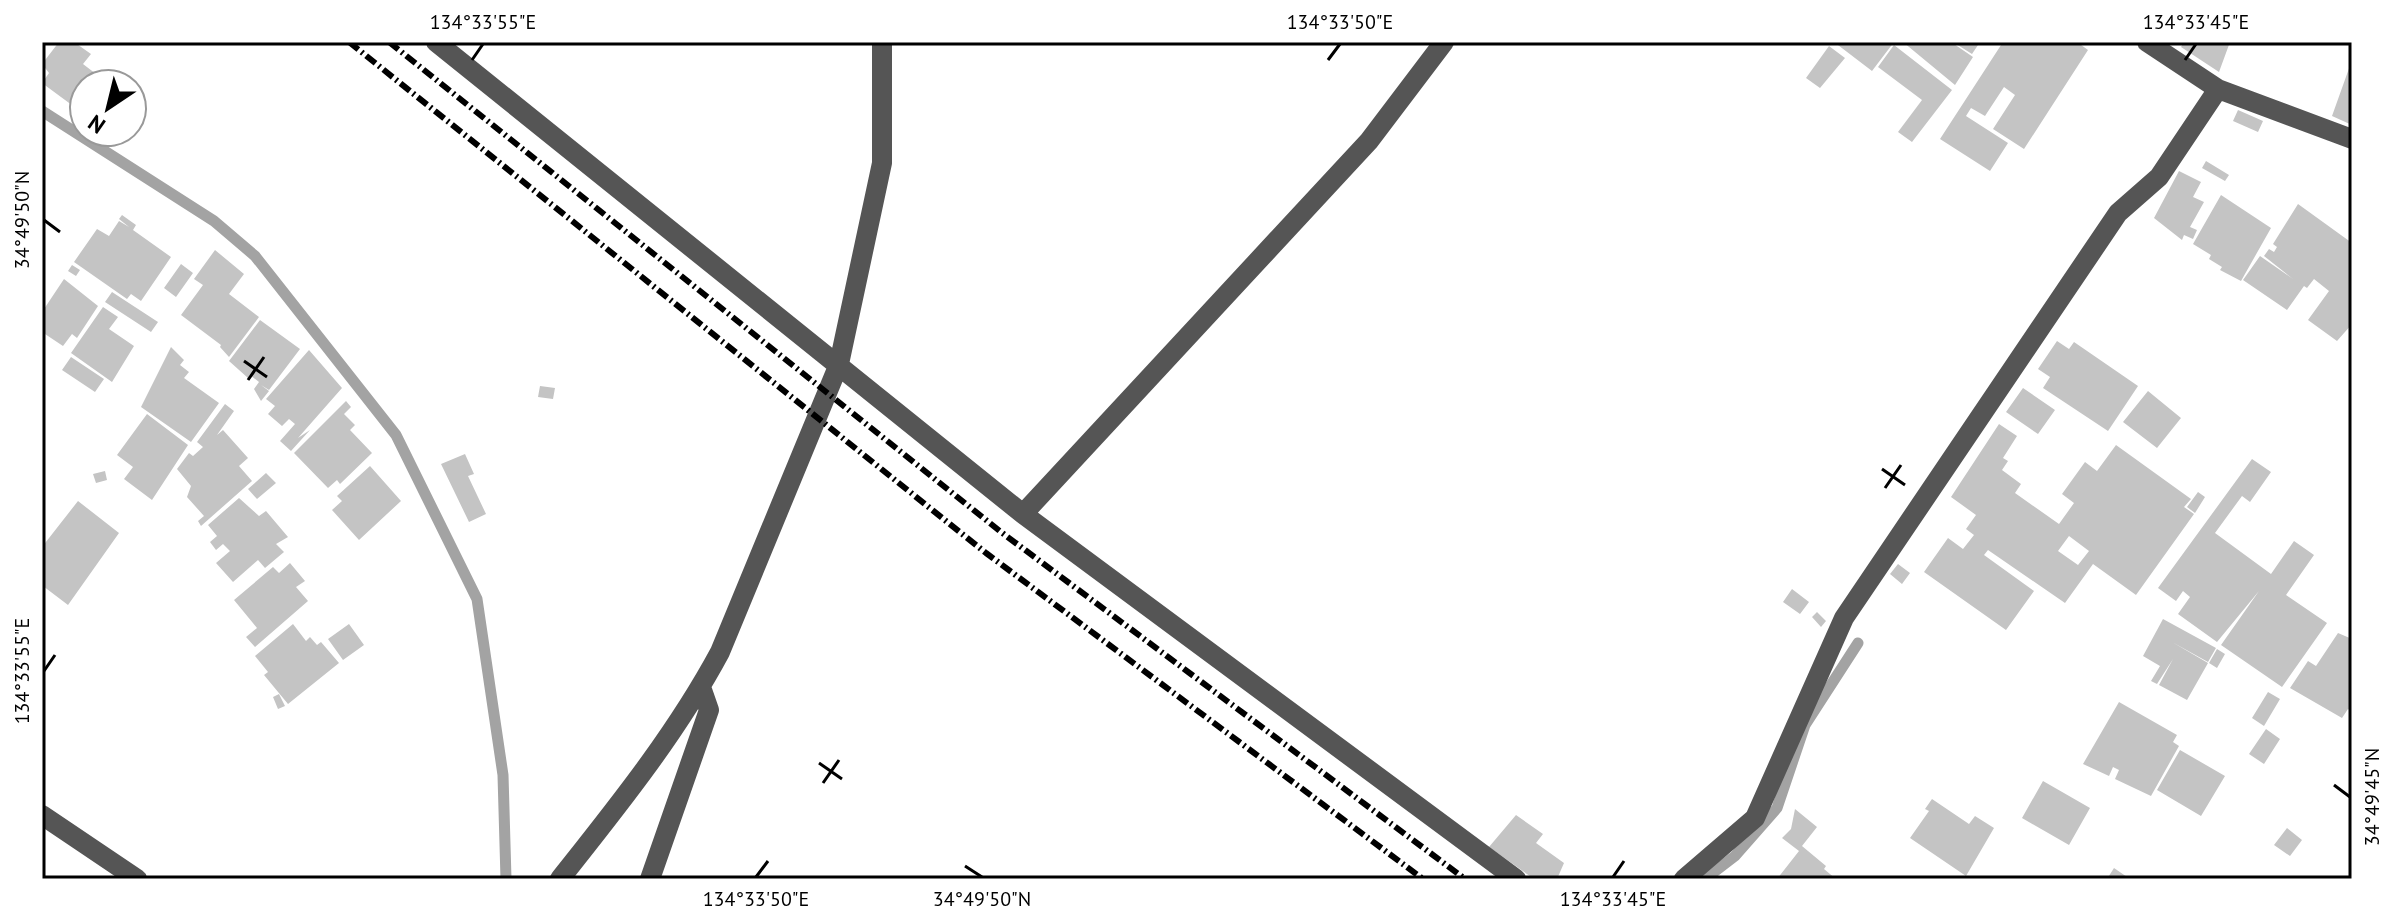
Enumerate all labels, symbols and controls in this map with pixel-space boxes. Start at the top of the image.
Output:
text: 134°33'55"E [430,9,536,35]
text: 134°33'50"E [1287,9,1393,35]
text: 134°33'45"E [2143,9,2249,35]
north arrow [68,68,148,148]
text: N [83,109,110,140]
text: 34°49'50"N [9,171,35,269]
text: 134°33'55"E [9,618,35,724]
text: 34°49'45"N [2359,748,2385,846]
text: 134°33'50"E [703,886,809,912]
text: 34°49'50"N [933,886,1031,912]
text: 134°33'45"E [1560,886,1666,912]

